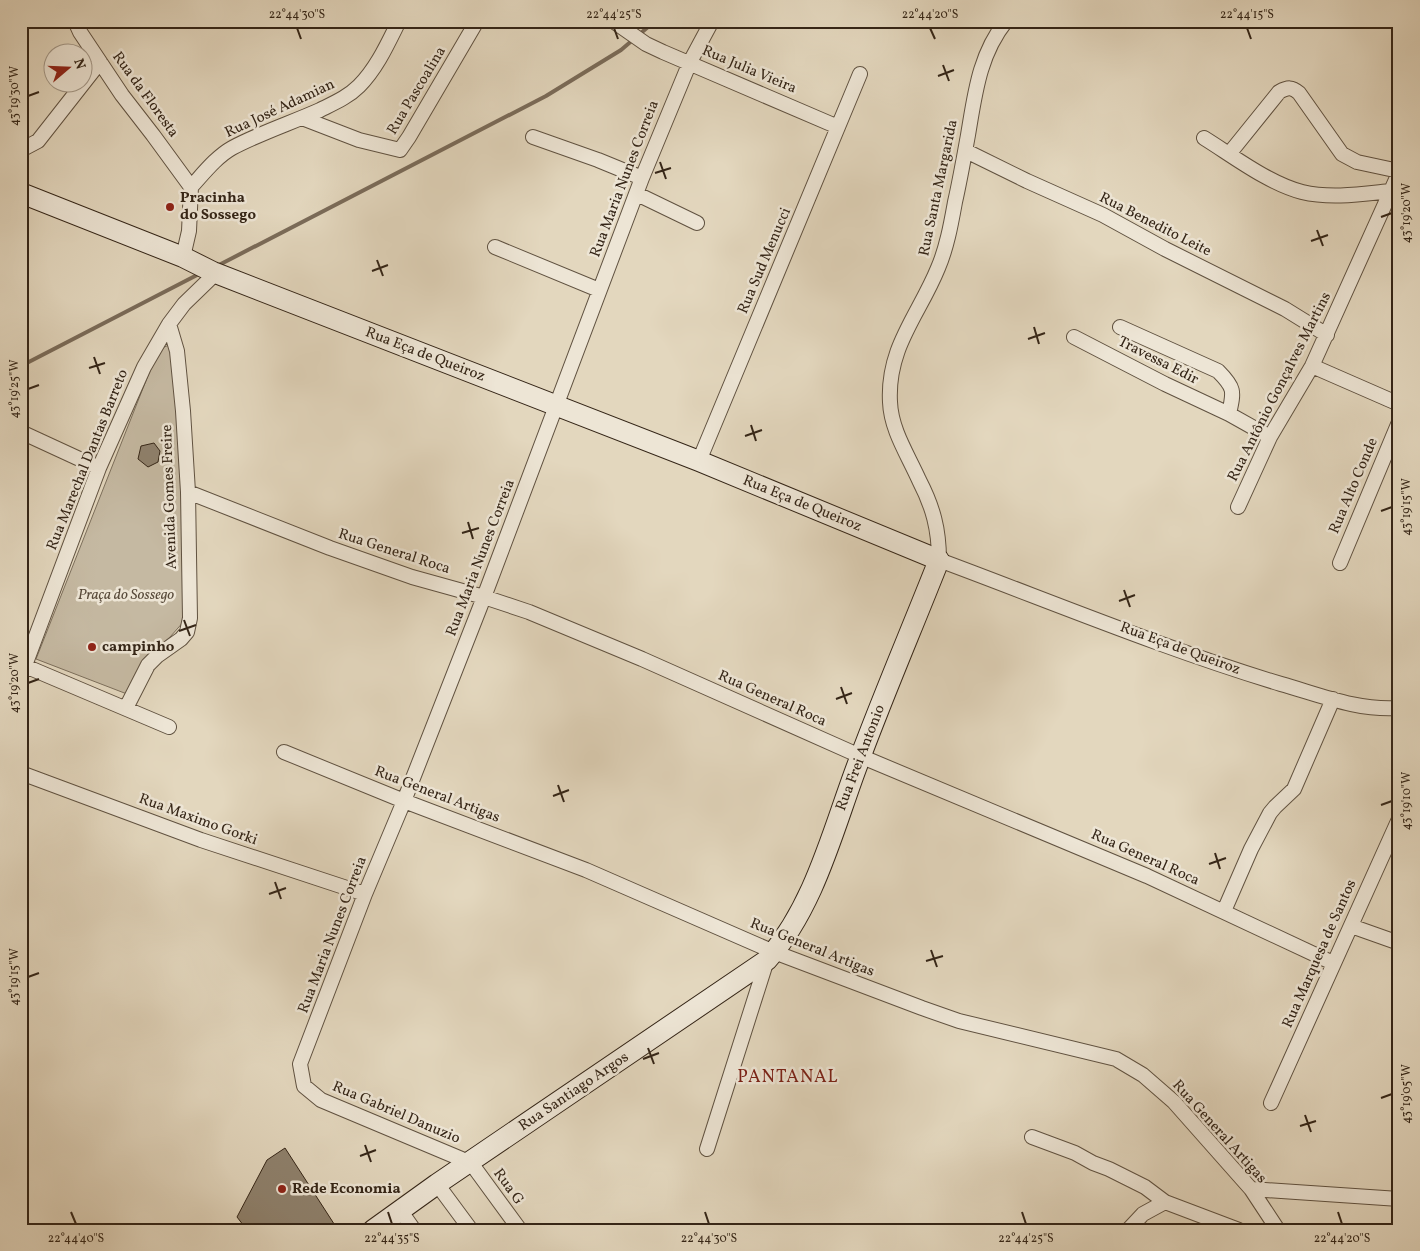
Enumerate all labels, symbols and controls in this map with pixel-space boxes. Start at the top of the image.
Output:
text: 22°44'30"S [269,7,325,23]
text: 22°44'25"S [586,7,642,23]
text: 22°44'20"S [902,7,958,23]
text: 22°44'15"S [1220,7,1274,23]
street label: Rua Julia Vieira [698,41,800,99]
north arrow [42,42,92,92]
street label: Rua Pascoalina [382,43,452,139]
street label: Rua da Floresta [107,48,183,142]
text: N [68,56,90,72]
text: 43°19'30"W [7,66,23,126]
street label: Rua José Adamian [222,74,338,144]
street label: Rua Maria Nunes Correia [585,98,665,260]
street label: Rua Santa Margarida [914,118,964,258]
text: 43°19'20"W [1399,183,1415,243]
place label: Pracinha do Sossego [180,188,256,226]
street label: Rua Benedito Leite [1095,188,1215,262]
marker: Pracinha do Sossego [164,201,176,213]
street label: Rua Sud Menucci [733,205,797,317]
street label: Rua Antônio Gonçalves Martins [1223,289,1337,485]
street label: Rua Eça de Queiroz [362,322,488,388]
street label: Travessa Edir [1114,332,1202,390]
text: 43°19'25"W [7,359,23,419]
street label: Rua Marechal Dantas Barreto [42,366,134,554]
street label: Avenida Gomes Freire [157,424,183,570]
street label: Rua Alto Conde [1324,435,1384,537]
street label: Rua Eça de Queiroz [739,471,865,537]
street label: Rua Maria Nunes Correia [441,477,521,639]
text: 43°19'15"W [1399,478,1415,536]
street label: Rua General Roca [335,524,453,580]
park label: Praça do Sossego [78,585,174,606]
street label: Rua Eça de Queiroz [1117,617,1243,681]
place label: campinho [102,637,175,658]
marker: campinho [86,641,98,653]
text: 43°19'20"W [7,653,23,713]
street label: Rua General Roca [714,666,830,732]
street label: Rua Frei Antonio [831,702,891,814]
street label: Rua General Artigas [371,761,503,829]
text: 43°19'10"W [1399,772,1415,830]
street label: Rua Maximo Gorki [136,789,260,851]
street label: Rua General Roca [1087,825,1203,891]
street label: Rua Maria Nunes Correia [293,854,373,1016]
street label: Rua Marquesa de Santos [1278,876,1362,1032]
street label: Rua General Artigas [747,913,877,983]
text: 43°19'15"W [7,948,23,1006]
street label: Rua Santiago Argos [515,1047,633,1137]
text: 43°19'05"W [1399,1064,1415,1124]
district label: PANTANAL [737,1065,839,1090]
street label: Rua General Artigas [1167,1076,1271,1188]
street label: Rua Gabriel Danuzio [329,1077,463,1149]
street label: Rua G [488,1165,528,1209]
place label: Rede Economia [292,1179,401,1200]
marker: Rede Economia [276,1183,288,1195]
text: 22°44'40"S [48,1231,104,1247]
text: 22°44'35"S [364,1231,420,1247]
text: 22°44'30"S [681,1231,737,1247]
text: 22°44'25"S [998,1231,1054,1247]
text: 22°44'20"S [1314,1231,1370,1247]

